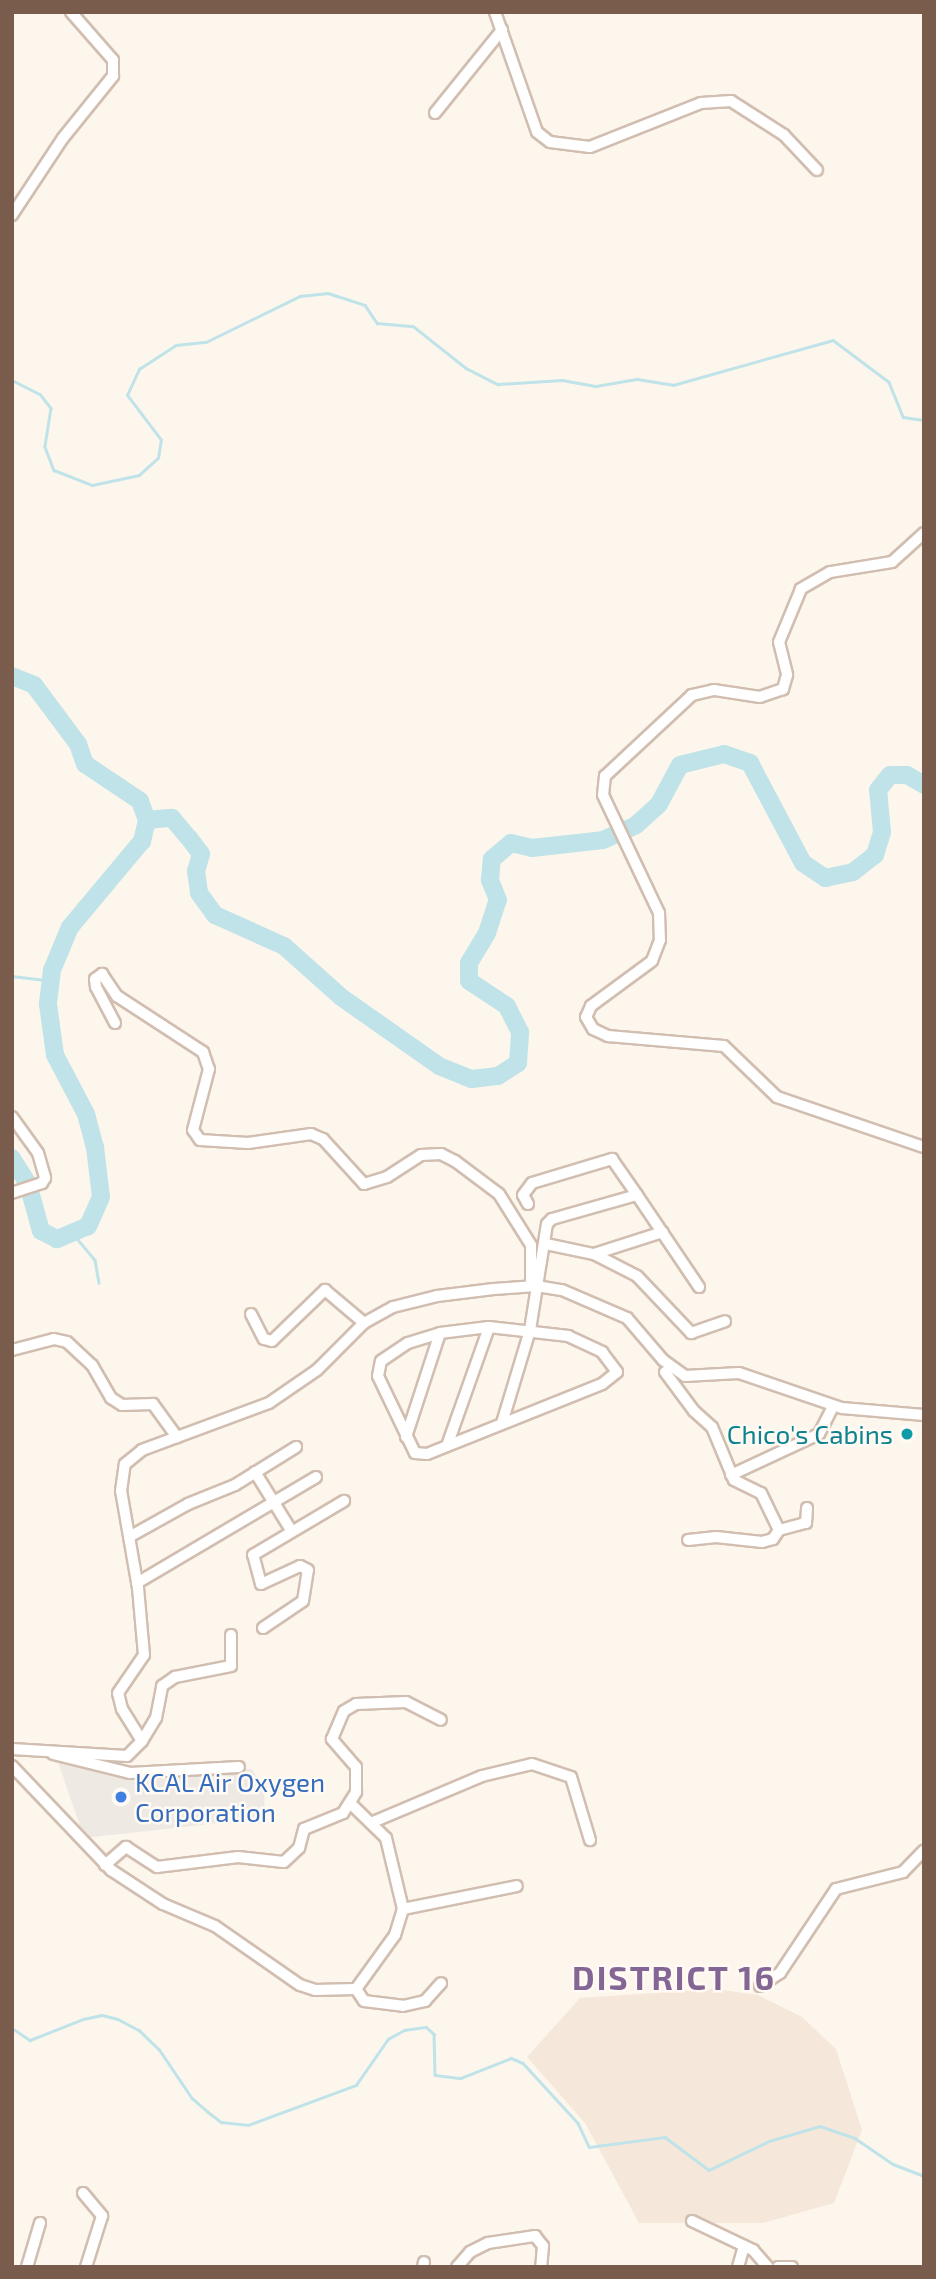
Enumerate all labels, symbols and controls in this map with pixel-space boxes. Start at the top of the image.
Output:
place label: Chico's Cabins [727,1418,893,1450]
marker: Chico's Cabins [899,1426,915,1442]
place label: KCAL Air Oxygen Corporation [135,1766,327,1828]
marker: KCAL Air Oxygen Corporation [113,1789,129,1805]
district label: DISTRICT 16 [573,1958,775,1998]

